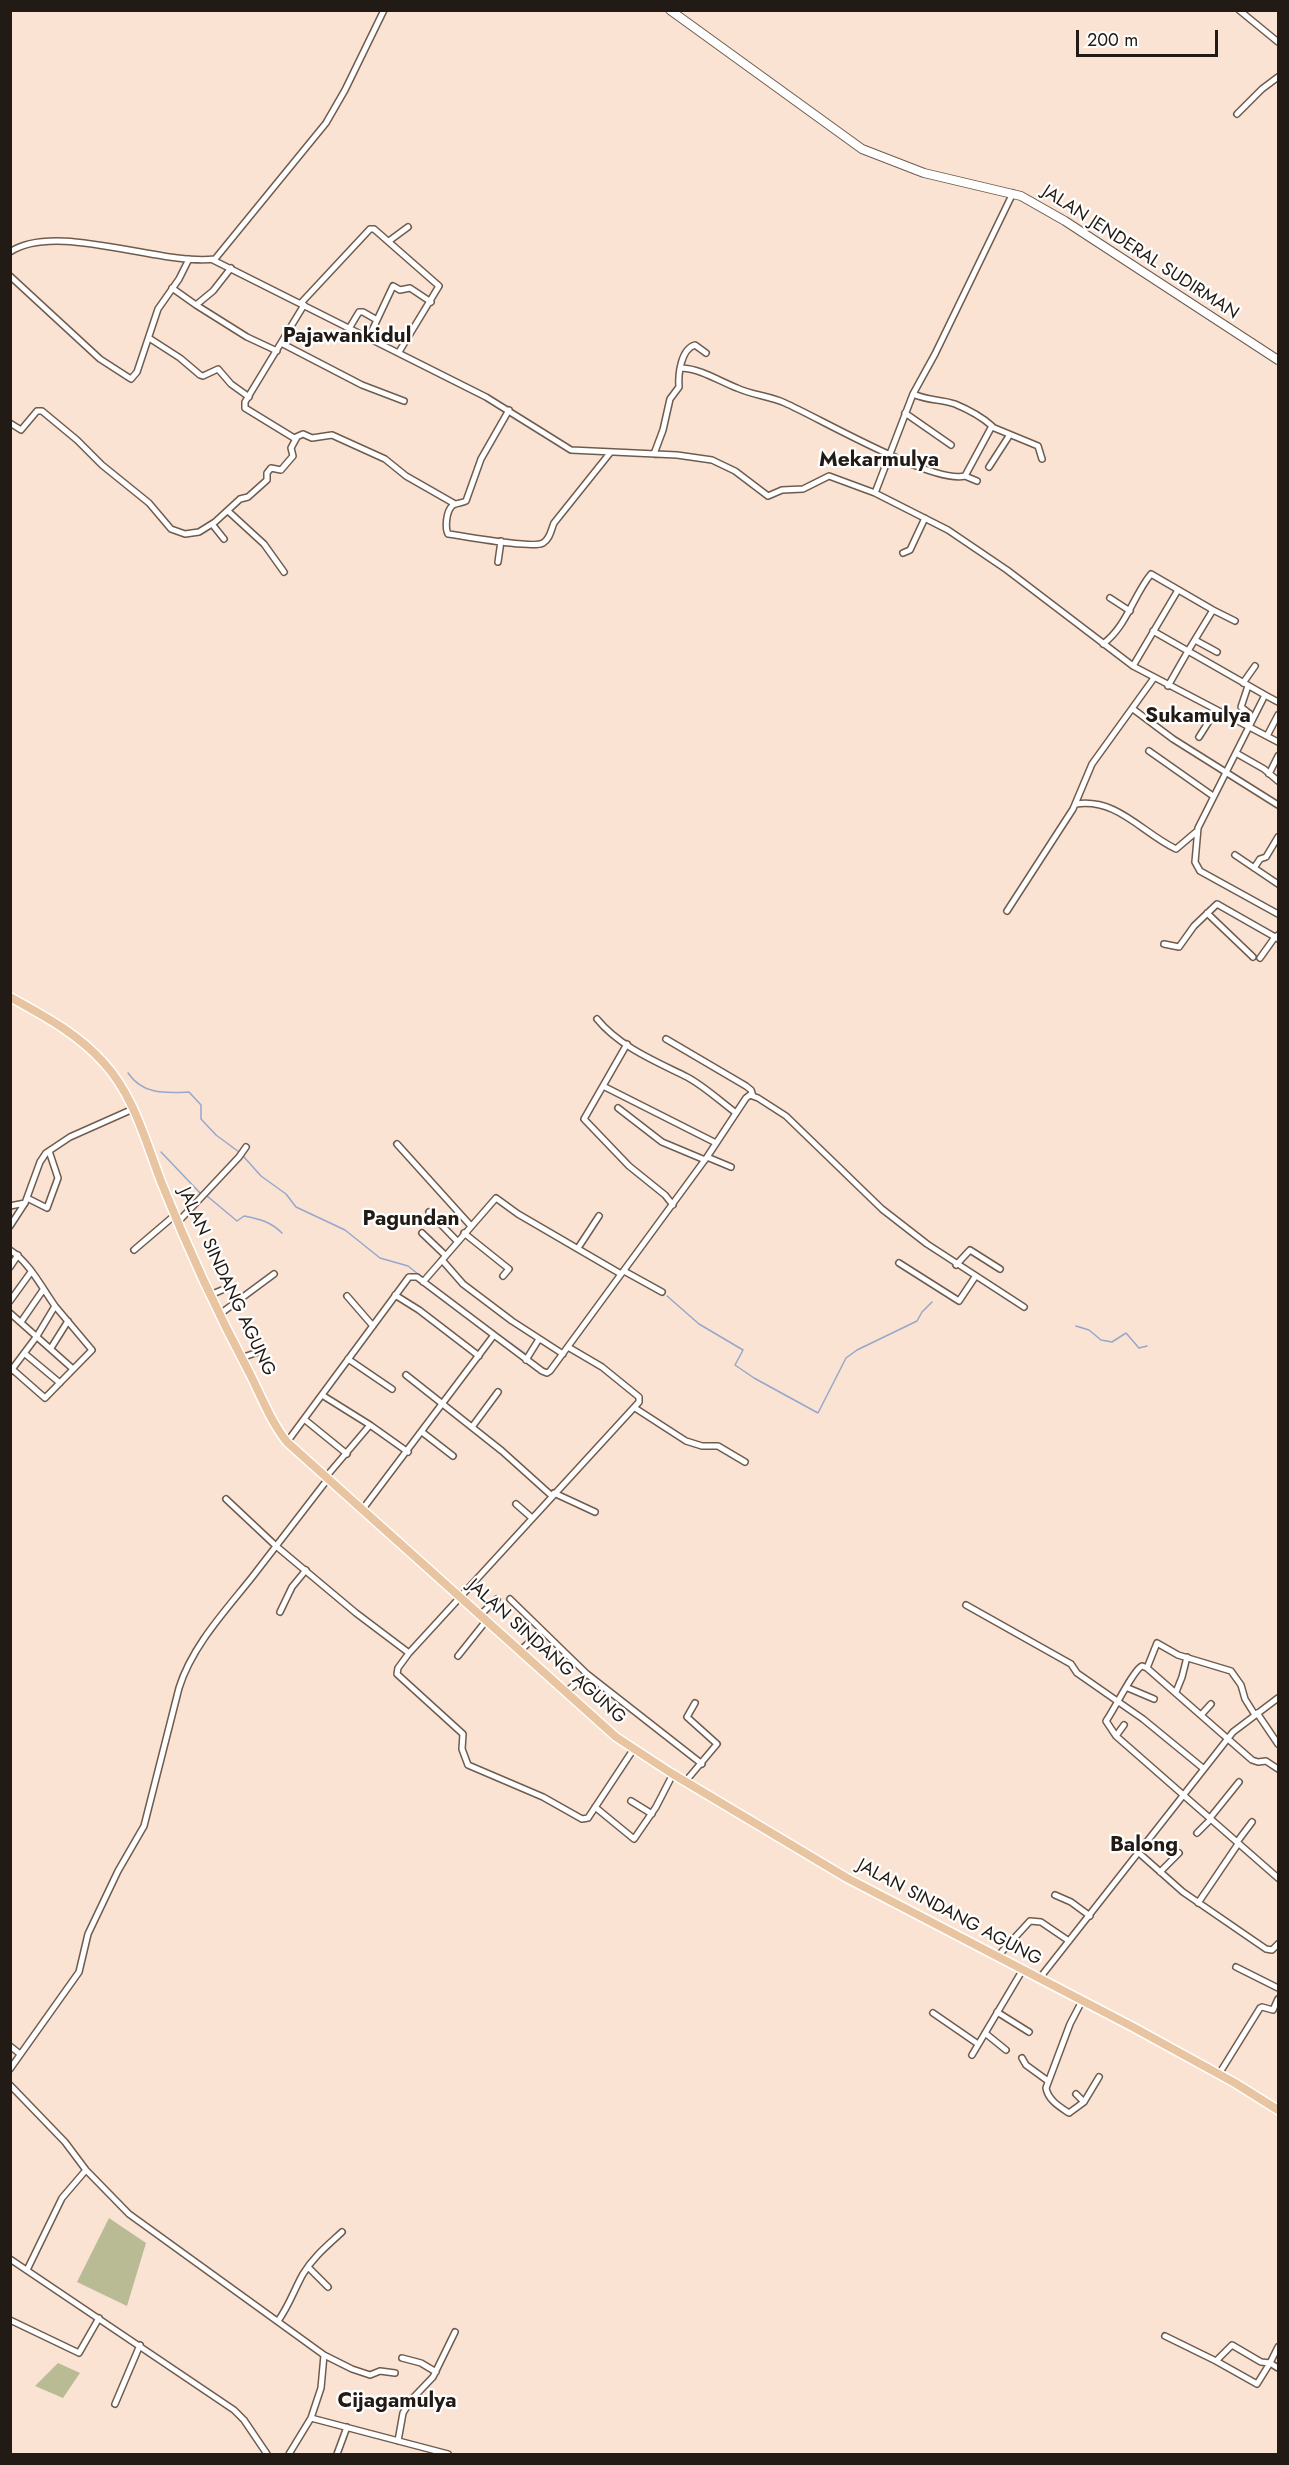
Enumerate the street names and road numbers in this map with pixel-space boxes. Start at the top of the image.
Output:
street label: JALAN JENDERAL SUDIRMAN [1038,181,1242,325]
street label: JALAN SINDANG AGUNG [173,1184,279,1380]
street label: JALAN SINDANG AGUNG [462,1575,630,1729]
street label: JALAN SINDANG AGUNG [853,1855,1045,1971]

